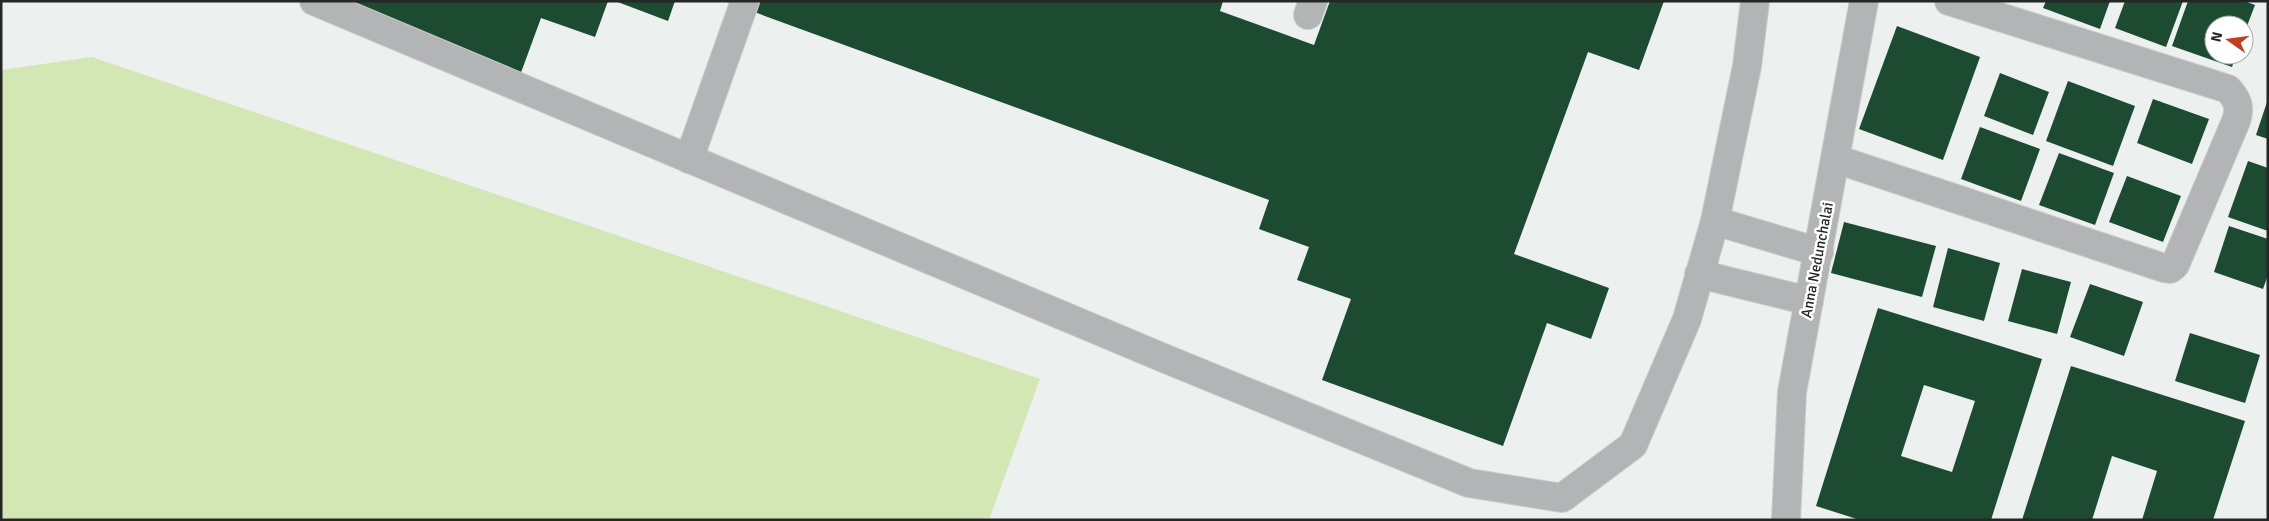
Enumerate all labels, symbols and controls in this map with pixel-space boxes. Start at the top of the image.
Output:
north arrow [2204,15,2254,65]
text: N [2207,30,2226,44]
street label: Anna Nedunchalai [1797,201,1837,319]

